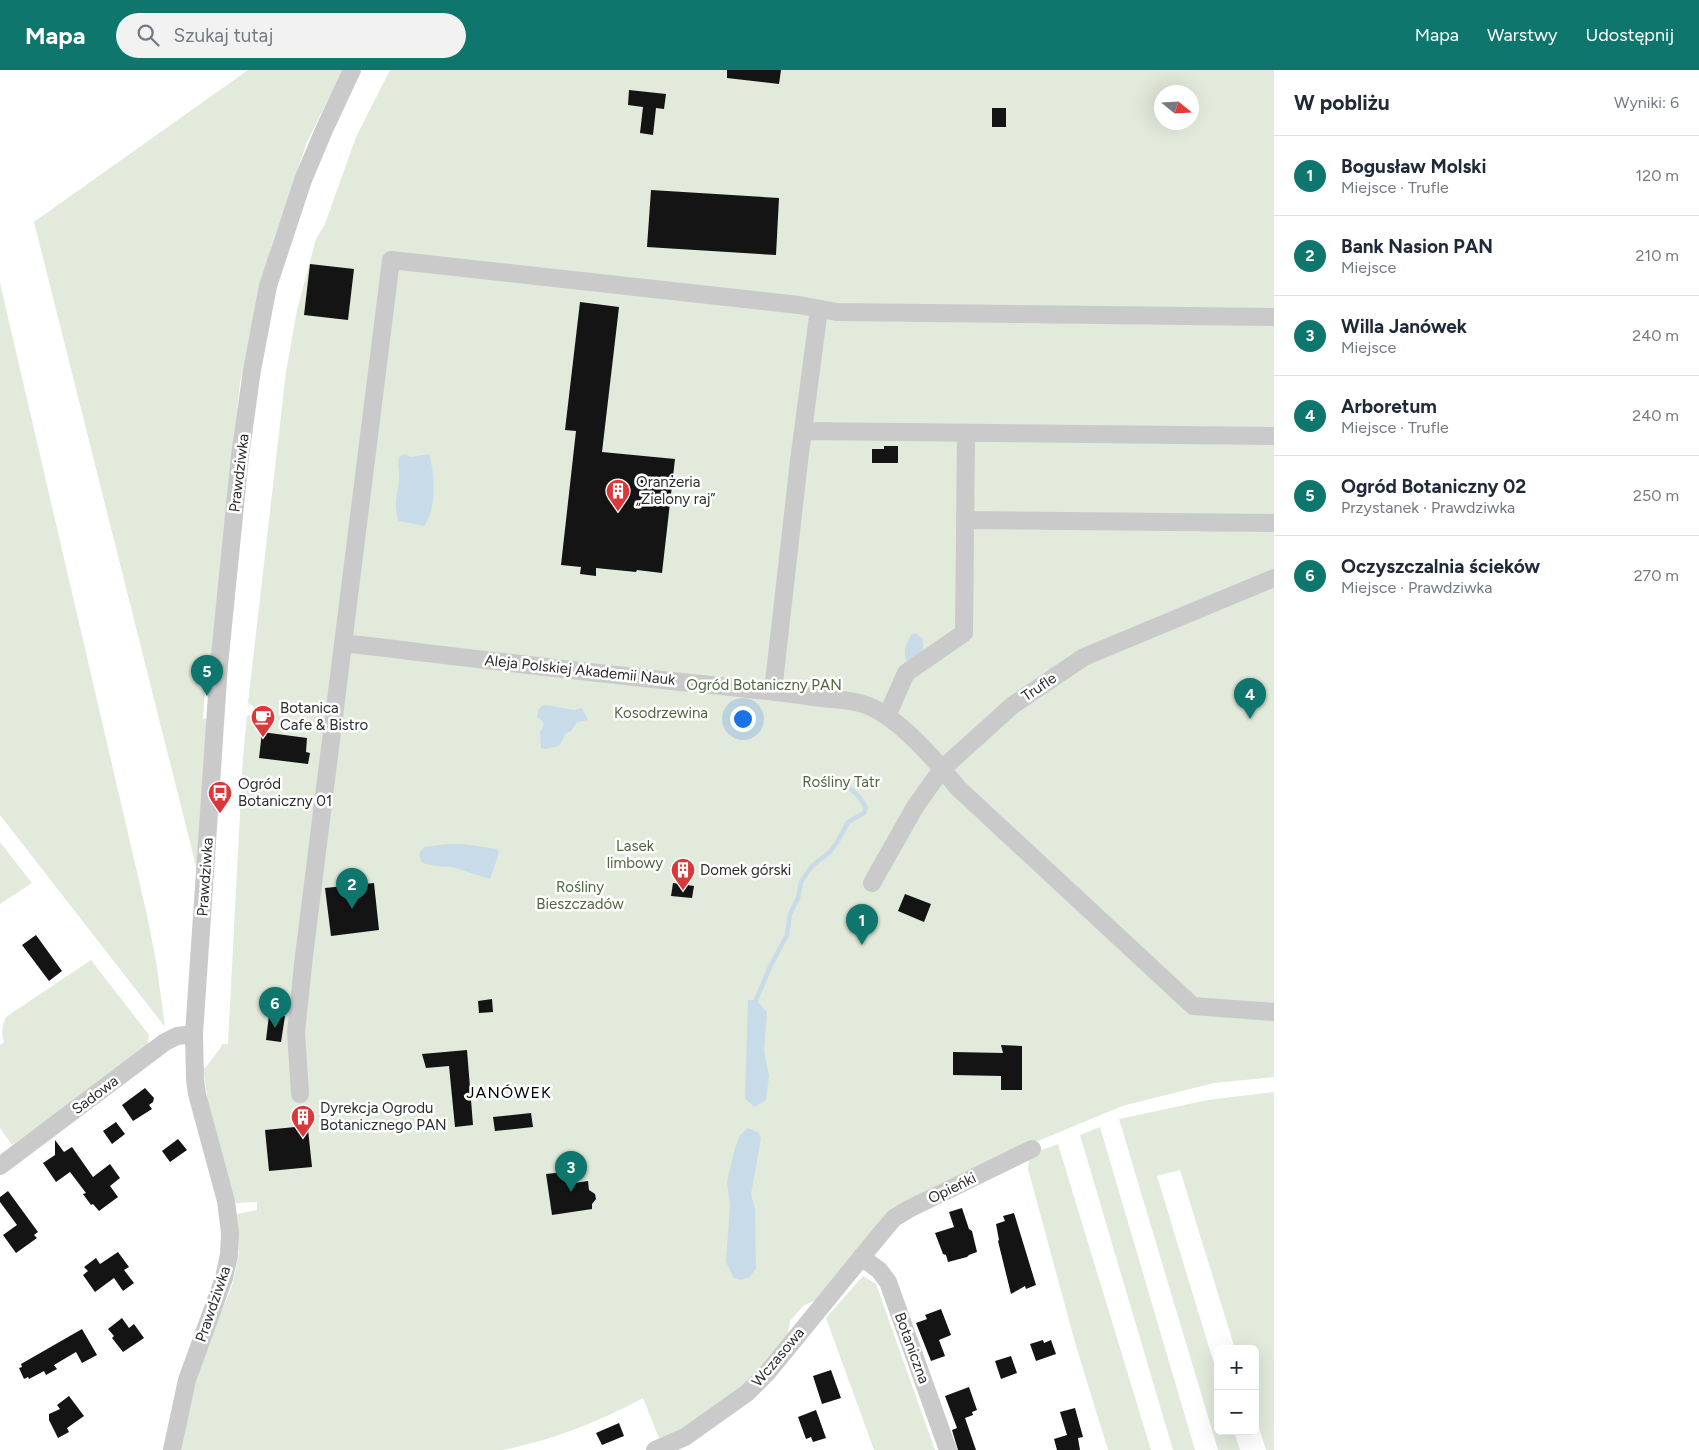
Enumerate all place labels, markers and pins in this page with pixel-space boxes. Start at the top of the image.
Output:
place label: Oranżeria „Zielony raj” [636,473,716,508]
building icon: Oranżeria „Zielony raj” [605,478,631,512]
pin: 5 [191,655,223,696]
pin: 4 [1234,678,1266,719]
place label: Botanica Cafe & Bistro [280,699,369,734]
cafe icon: Botanica Cafe & Bistro [250,704,276,738]
place label: Ogród Botaniczny 01 [238,775,332,810]
bus stop icon: Ogród Botaniczny 01 [207,780,233,814]
building icon: Domek górski [670,857,696,891]
place label: Domek górski [700,861,791,879]
pin: 2 [336,868,368,909]
pin: 1 [846,904,878,945]
pin: 6 [259,987,291,1028]
place label: Dyrekcja Ogrodu Botanicznego PAN [320,1099,447,1134]
building icon: Dyrekcja Ogrodu Botanicznego PAN [290,1104,316,1138]
pin: 3 [555,1151,587,1192]

